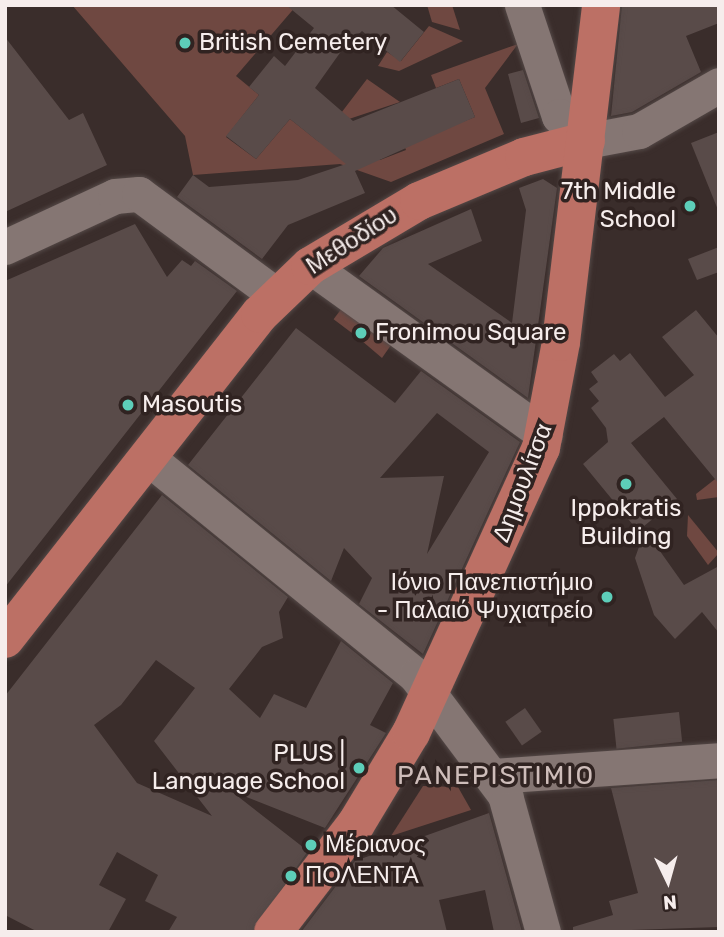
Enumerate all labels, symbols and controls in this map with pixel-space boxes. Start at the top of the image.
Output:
place label: British Cemetery [199,29,387,57]
marker: British Cemetery [177,35,193,51]
place label: 7th Middle School [561,178,676,234]
marker: 7th Middle School [682,198,698,214]
street label: Μεθοδίου [301,201,403,281]
place label: Fronimou Square [375,319,566,347]
marker: Fronimou Square [353,325,369,341]
place label: Masoutis [142,391,242,419]
marker: Masoutis [120,397,136,413]
street label: Δημουλίτσα [487,420,559,546]
marker: Ippokratis Building [618,476,634,492]
place label: Ippokratis Building [571,495,681,551]
place label: Ιόνιο Πανεπιστήμιο - Παλαιό Ψυχιατρείο [377,569,593,625]
marker: Ιόνιο Πανεπιστήμιο - Παλαιό Ψυχιατρείο [599,589,615,605]
place label: PLUS | Language School [152,740,345,796]
marker: PLUS | Language School [351,760,367,776]
district label: PANEPISTIMIO [398,760,594,792]
place label: Μέριανος [325,831,425,859]
marker: Μέριανος [303,837,319,853]
north arrow [633,846,703,916]
place label: ΠΟΛΕΝΤΑ [305,862,419,890]
marker: ΠΟΛΕΝΤΑ [283,868,299,884]
text: N [662,890,678,914]

